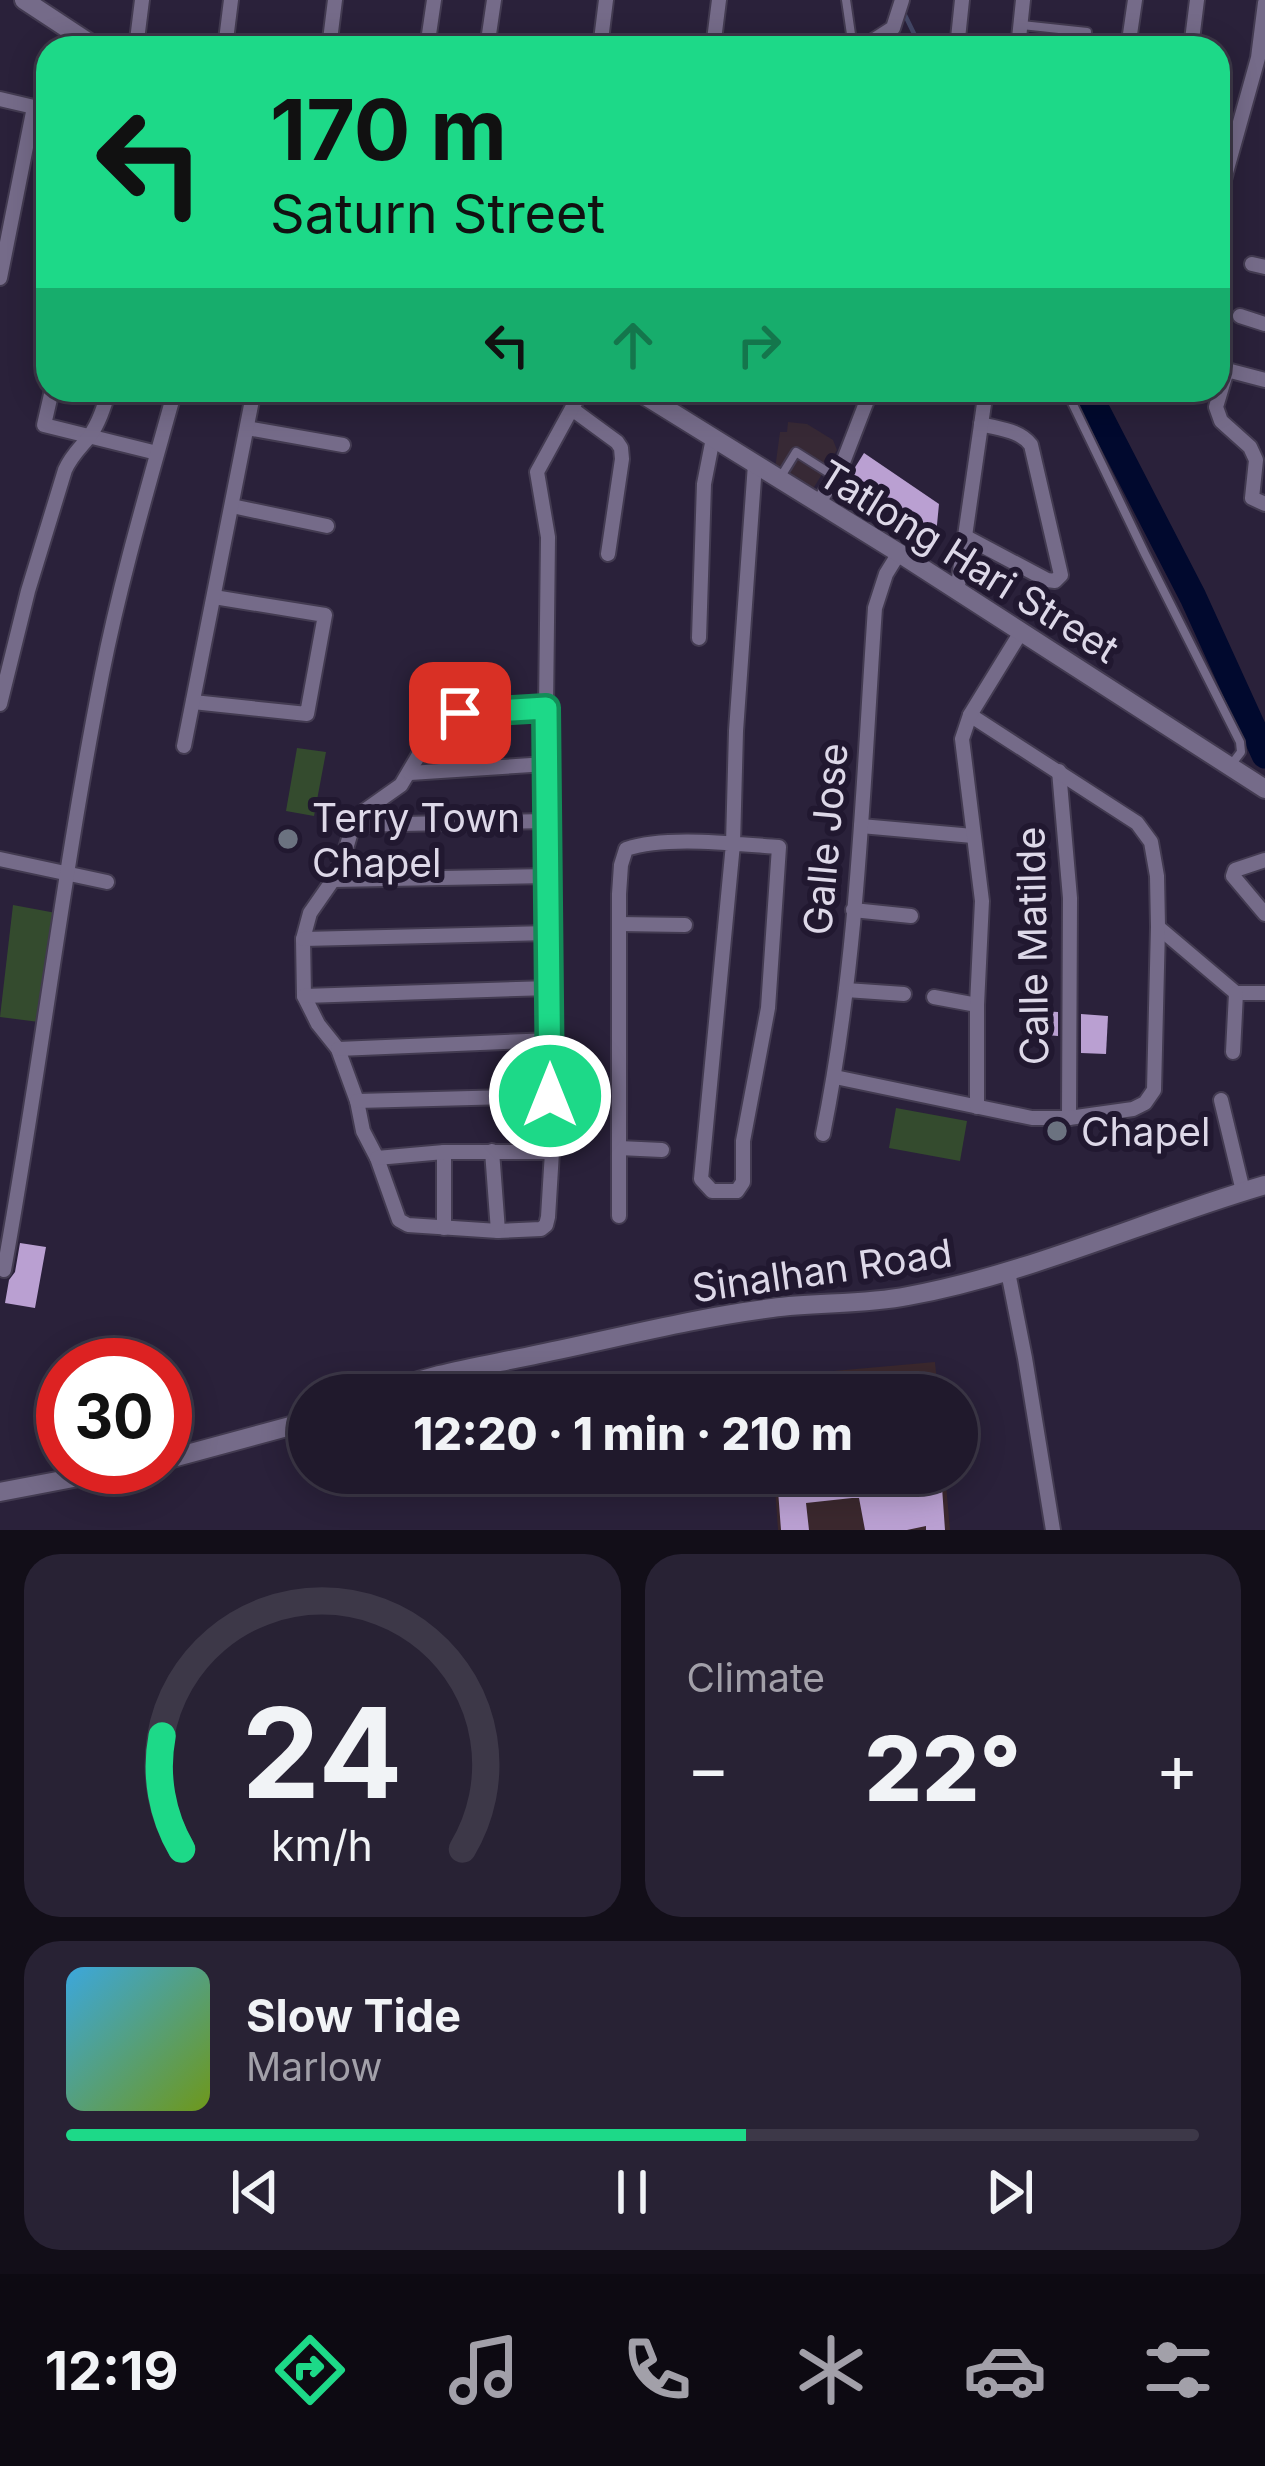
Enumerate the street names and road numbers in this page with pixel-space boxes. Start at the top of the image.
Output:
street label: Tatlong Hari Street [811,450,1127,672]
street label: Galle Jose [793,741,857,937]
street label: Calle Matilde [1006,826,1058,1066]
street label: Sinalhan Road [689,1229,955,1311]

